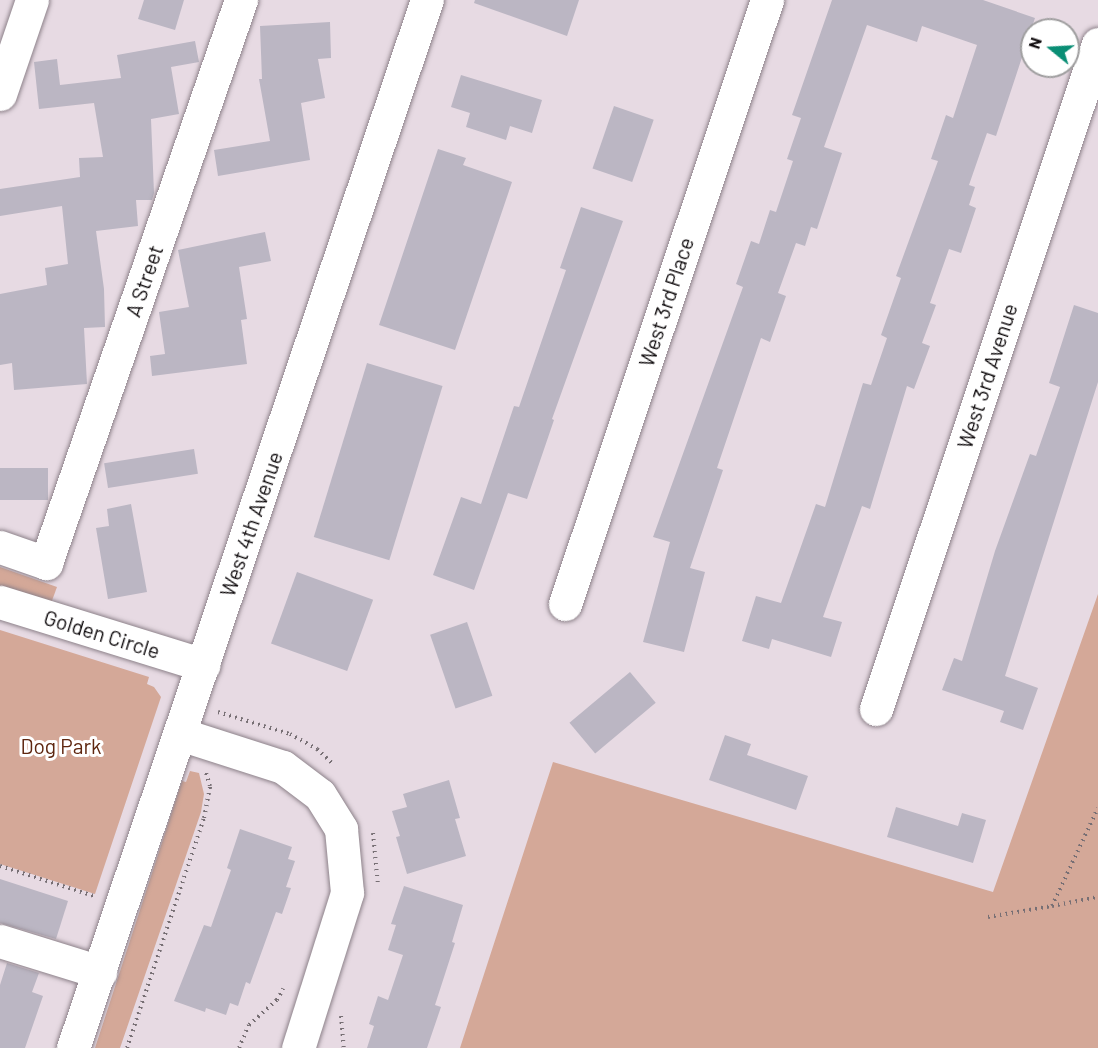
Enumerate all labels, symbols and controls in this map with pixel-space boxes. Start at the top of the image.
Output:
north arrow [1020,18,1080,78]
text: N [1024,35,1045,51]
street label: West 3rd Place [633,234,699,370]
street label: A Street [120,242,168,320]
street label: West 3rd Avenue [952,300,1022,452]
street label: West 4th Avenue [214,448,288,600]
street label: Golden Circle [41,604,163,664]
park label: Dog Park [20,733,102,759]

